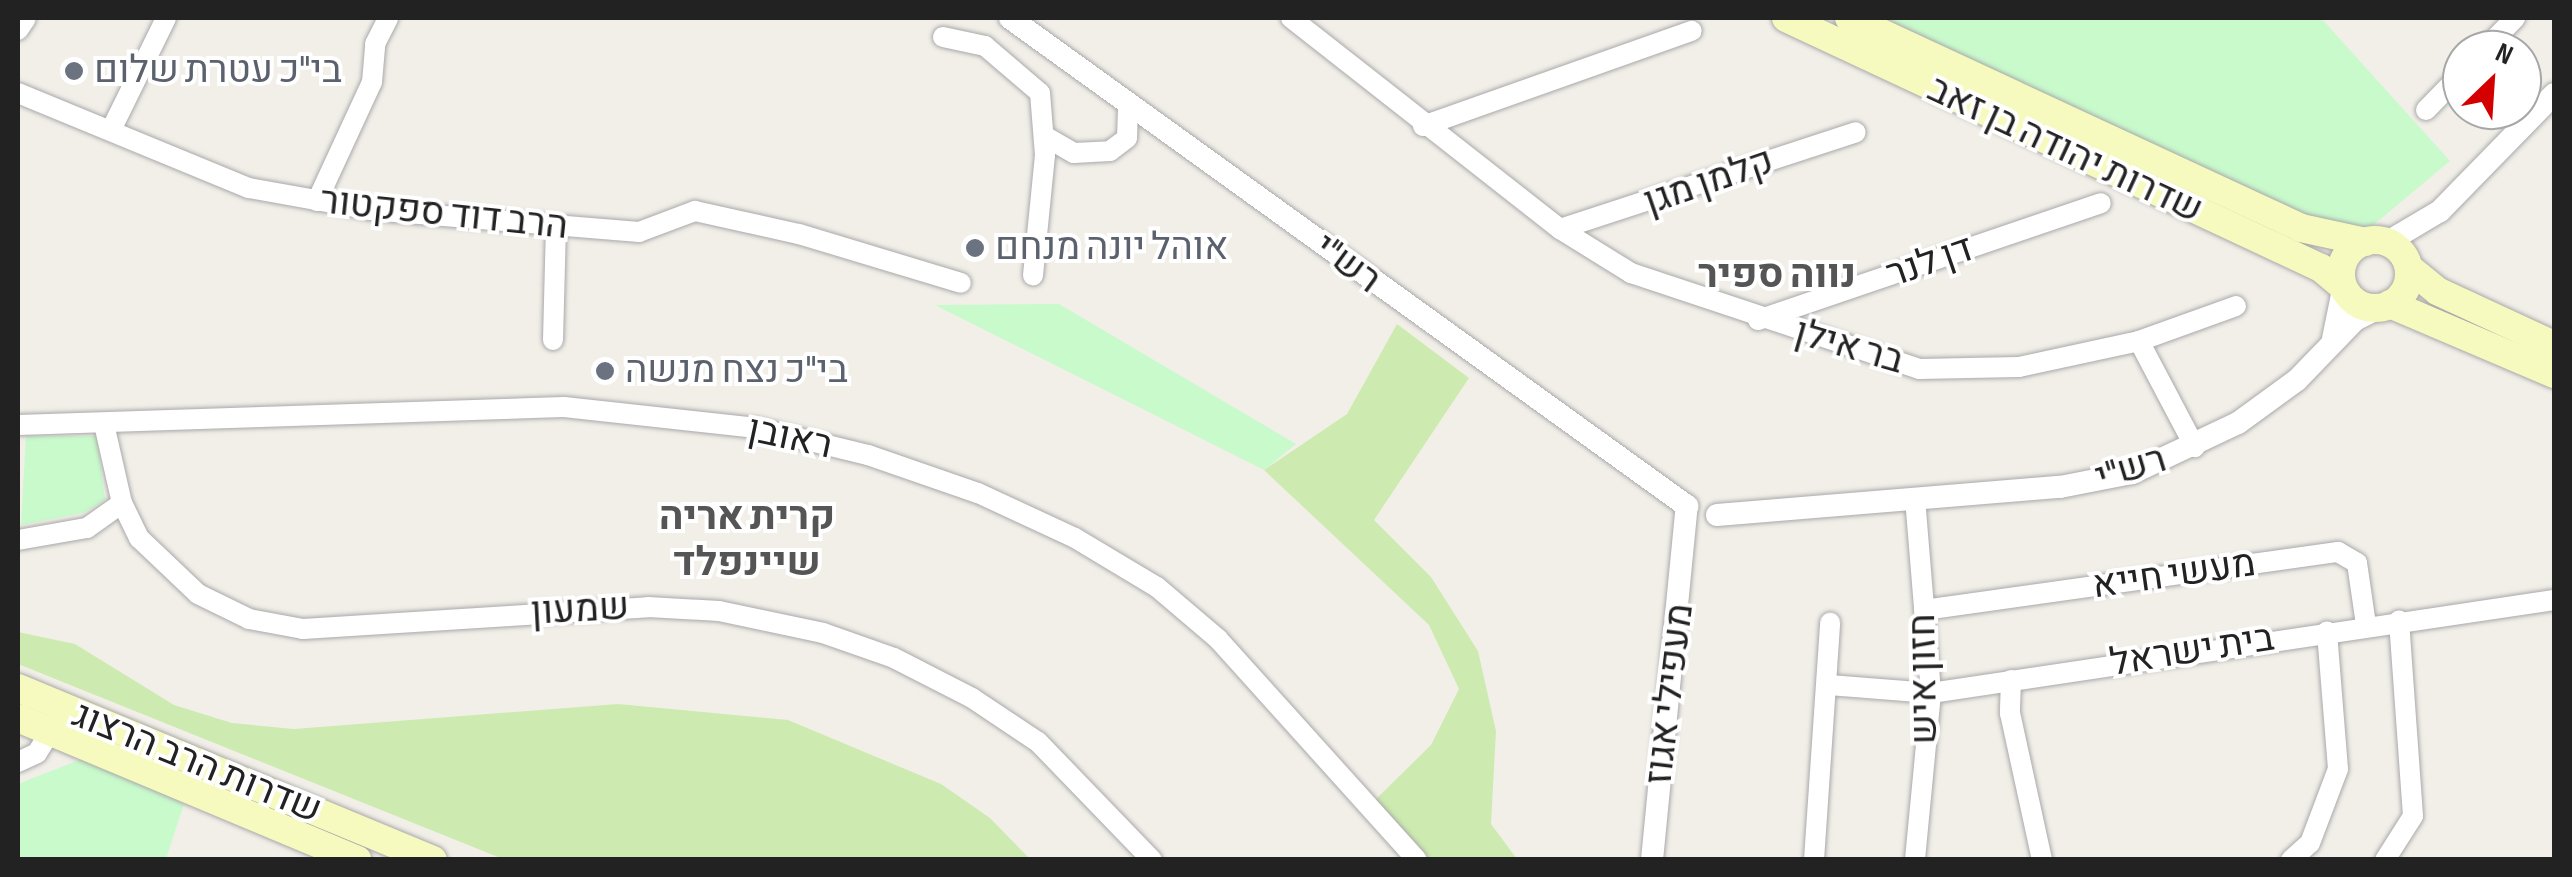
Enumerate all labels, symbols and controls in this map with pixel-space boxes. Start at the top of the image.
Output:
north arrow [2442,30,2542,130]
text: N [2490,36,2518,72]
place label: בי"כ עטרת שלום [94,48,342,94]
marker: בי"כ עטרת שלום [63,60,85,82]
street label: שדרות יהודה בן זאב [1920,66,2210,234]
street label: קלמן מגן [1638,139,1780,225]
street label: הרב דוד ספקטור [318,178,570,250]
place label: אוהל יונה מנחם [995,225,1228,271]
street label: רש"י [1305,225,1389,303]
street label: דן לנר [1881,226,1979,298]
marker: אוהל יונה מנחם [964,237,986,259]
district label: נווה ספיר [1698,251,1856,299]
street label: בר אילן [1789,310,1909,384]
place label: בי"כ נצח מנשה [625,348,848,394]
marker: בי"כ נצח מנשה [594,360,616,382]
street label: ראובן [744,407,836,469]
street label: רש"י [2090,437,2172,501]
district label: קרית אריה שיינפלד [659,493,835,587]
street label: מעשי חייא [2090,541,2258,609]
street label: שמעון [530,585,630,635]
street label: מעפילי אגוז [1636,601,1704,787]
street label: חזון איש [1900,613,1948,745]
street label: בית ישראל [2107,616,2277,686]
street label: שדרות הרב הרצוג [66,692,328,834]

